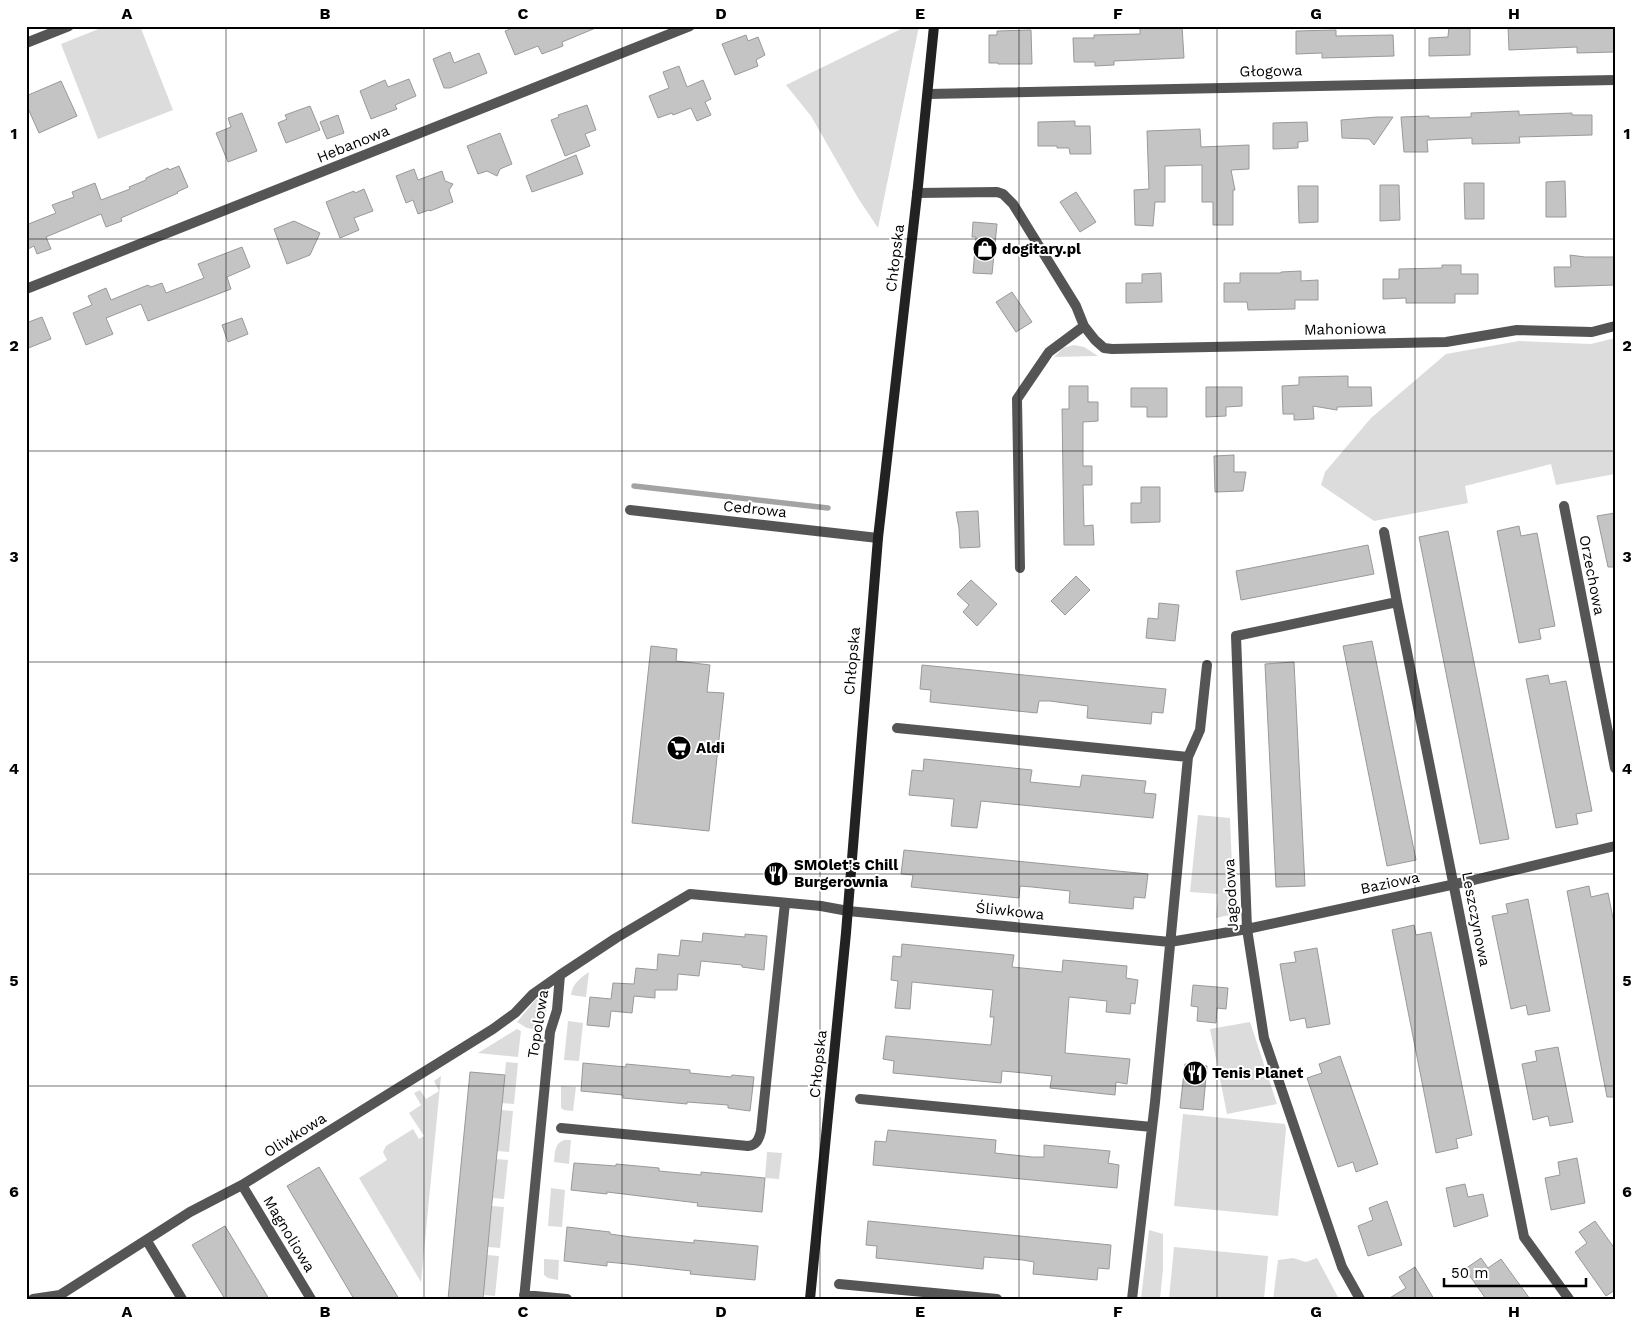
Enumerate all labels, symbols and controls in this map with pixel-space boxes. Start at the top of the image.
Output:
text: A [122,4,133,23]
text: B [320,4,331,23]
text: C [518,4,529,23]
text: D [715,4,727,23]
text: E [915,4,925,23]
text: F [1113,4,1123,23]
text: G [1310,4,1322,23]
text: H [1508,4,1520,23]
street label: Głogowa [1239,61,1303,81]
street label: Hebanowa [314,121,392,167]
text: 1 [11,124,17,143]
text: 1 [1624,124,1630,143]
street label: Chłopska [882,222,908,293]
shop icon: dogitary.pl [972,236,998,262]
place label: dogitary.pl [1002,240,1081,258]
street label: Mahoniowa [1304,319,1387,339]
text: 2 [9,336,19,355]
text: 2 [1622,336,1632,355]
street label: Cedrowa [722,497,788,521]
street label: Orzechowa [1575,533,1609,617]
text: 3 [9,547,19,566]
text: 3 [1622,547,1632,566]
street label: Chłopska [840,626,864,696]
supermarket icon: Aldi [666,735,692,761]
place label: Aldi [696,739,725,757]
text: 4 [9,759,19,778]
text: 4 [1622,759,1632,778]
place label: SMOlet's Chill Burgerownia [794,856,898,891]
street label: Jagodowa [1220,858,1242,932]
restaurant icon: SMOlet's Chill Burgerownia [763,861,789,887]
street label: Baziowa [1359,868,1422,898]
street label: Leszczynowa [1458,870,1494,968]
street label: Śliwkowa [975,897,1046,924]
text: 5 [9,971,19,990]
text: 5 [1622,971,1632,990]
street label: Topolowa [524,988,552,1059]
street label: Chłopska [805,1029,831,1099]
restaurant icon: Tenis Planet [1182,1060,1208,1086]
place label: Tenis Planet [1212,1064,1304,1082]
street label: Oliwkowa [260,1108,330,1161]
text: 6 [9,1182,19,1201]
text: 6 [1622,1182,1632,1201]
street label: Magnoliowa [259,1193,319,1276]
scale bar [1444,1255,1586,1287]
text: 50 m [1451,1264,1488,1282]
text: A [122,1302,133,1321]
text: B [320,1302,331,1321]
text: C [518,1302,529,1321]
text: D [715,1302,727,1321]
text: E [915,1302,925,1321]
text: F [1113,1302,1123,1321]
text: G [1310,1302,1322,1321]
text: H [1508,1302,1520,1321]

